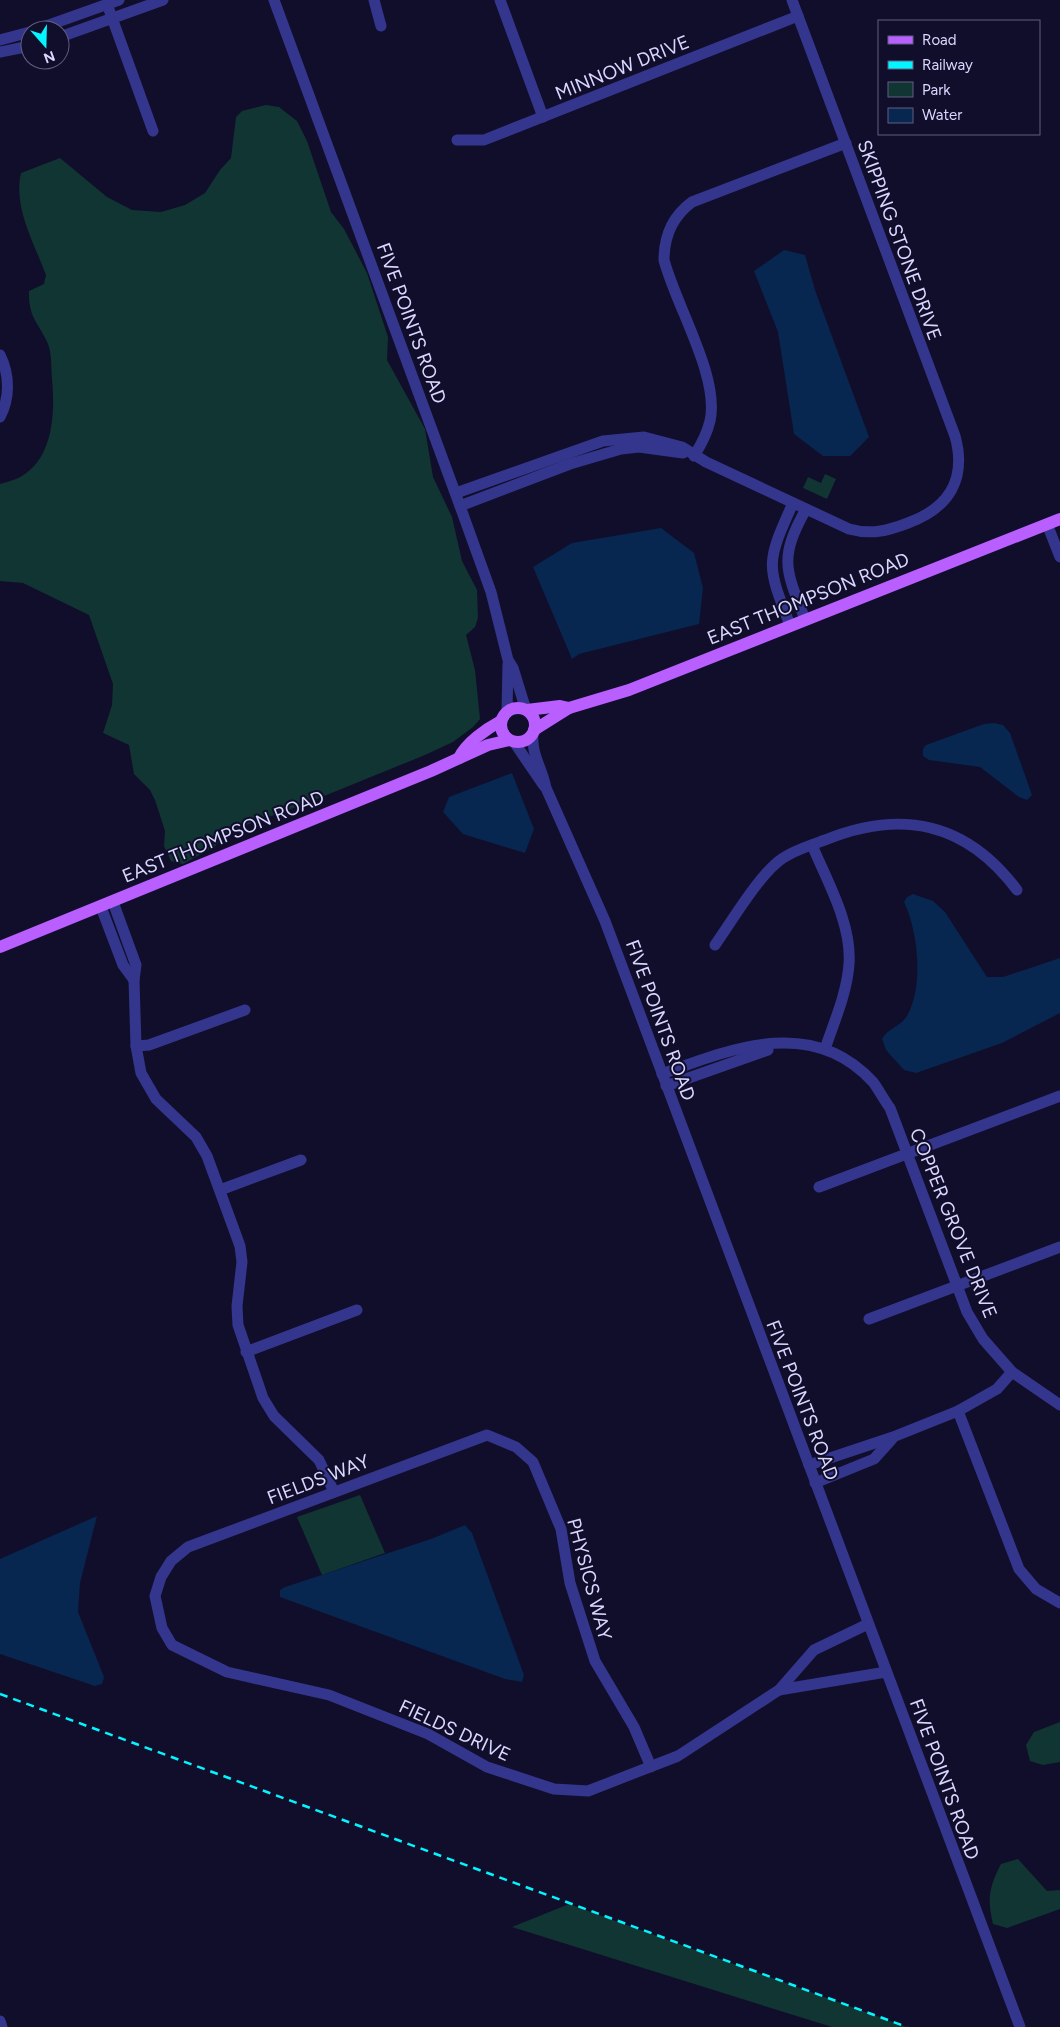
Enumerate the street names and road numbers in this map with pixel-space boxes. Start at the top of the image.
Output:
street label: MINNOW DRIVE [552,30,693,105]
street label: SKIPPING STONE DRIVE [853,137,947,343]
street label: FIVE POINTS ROAD [372,240,451,407]
street label: EAST THOMPSON ROAD [704,547,913,650]
street label: EAST THOMPSON ROAD [119,785,328,888]
street label: FIVE POINTS ROAD [621,937,700,1104]
street label: COPPER GROVE DRIVE [905,1125,1002,1322]
street label: FIVE POINTS ROAD [761,1317,844,1483]
street label: FIELDS WAY [264,1449,373,1510]
street label: PHYSICS WAY [562,1516,617,1643]
street label: FIELDS DRIVE [395,1695,514,1766]
street label: FIVE POINTS ROAD [905,1696,984,1863]

